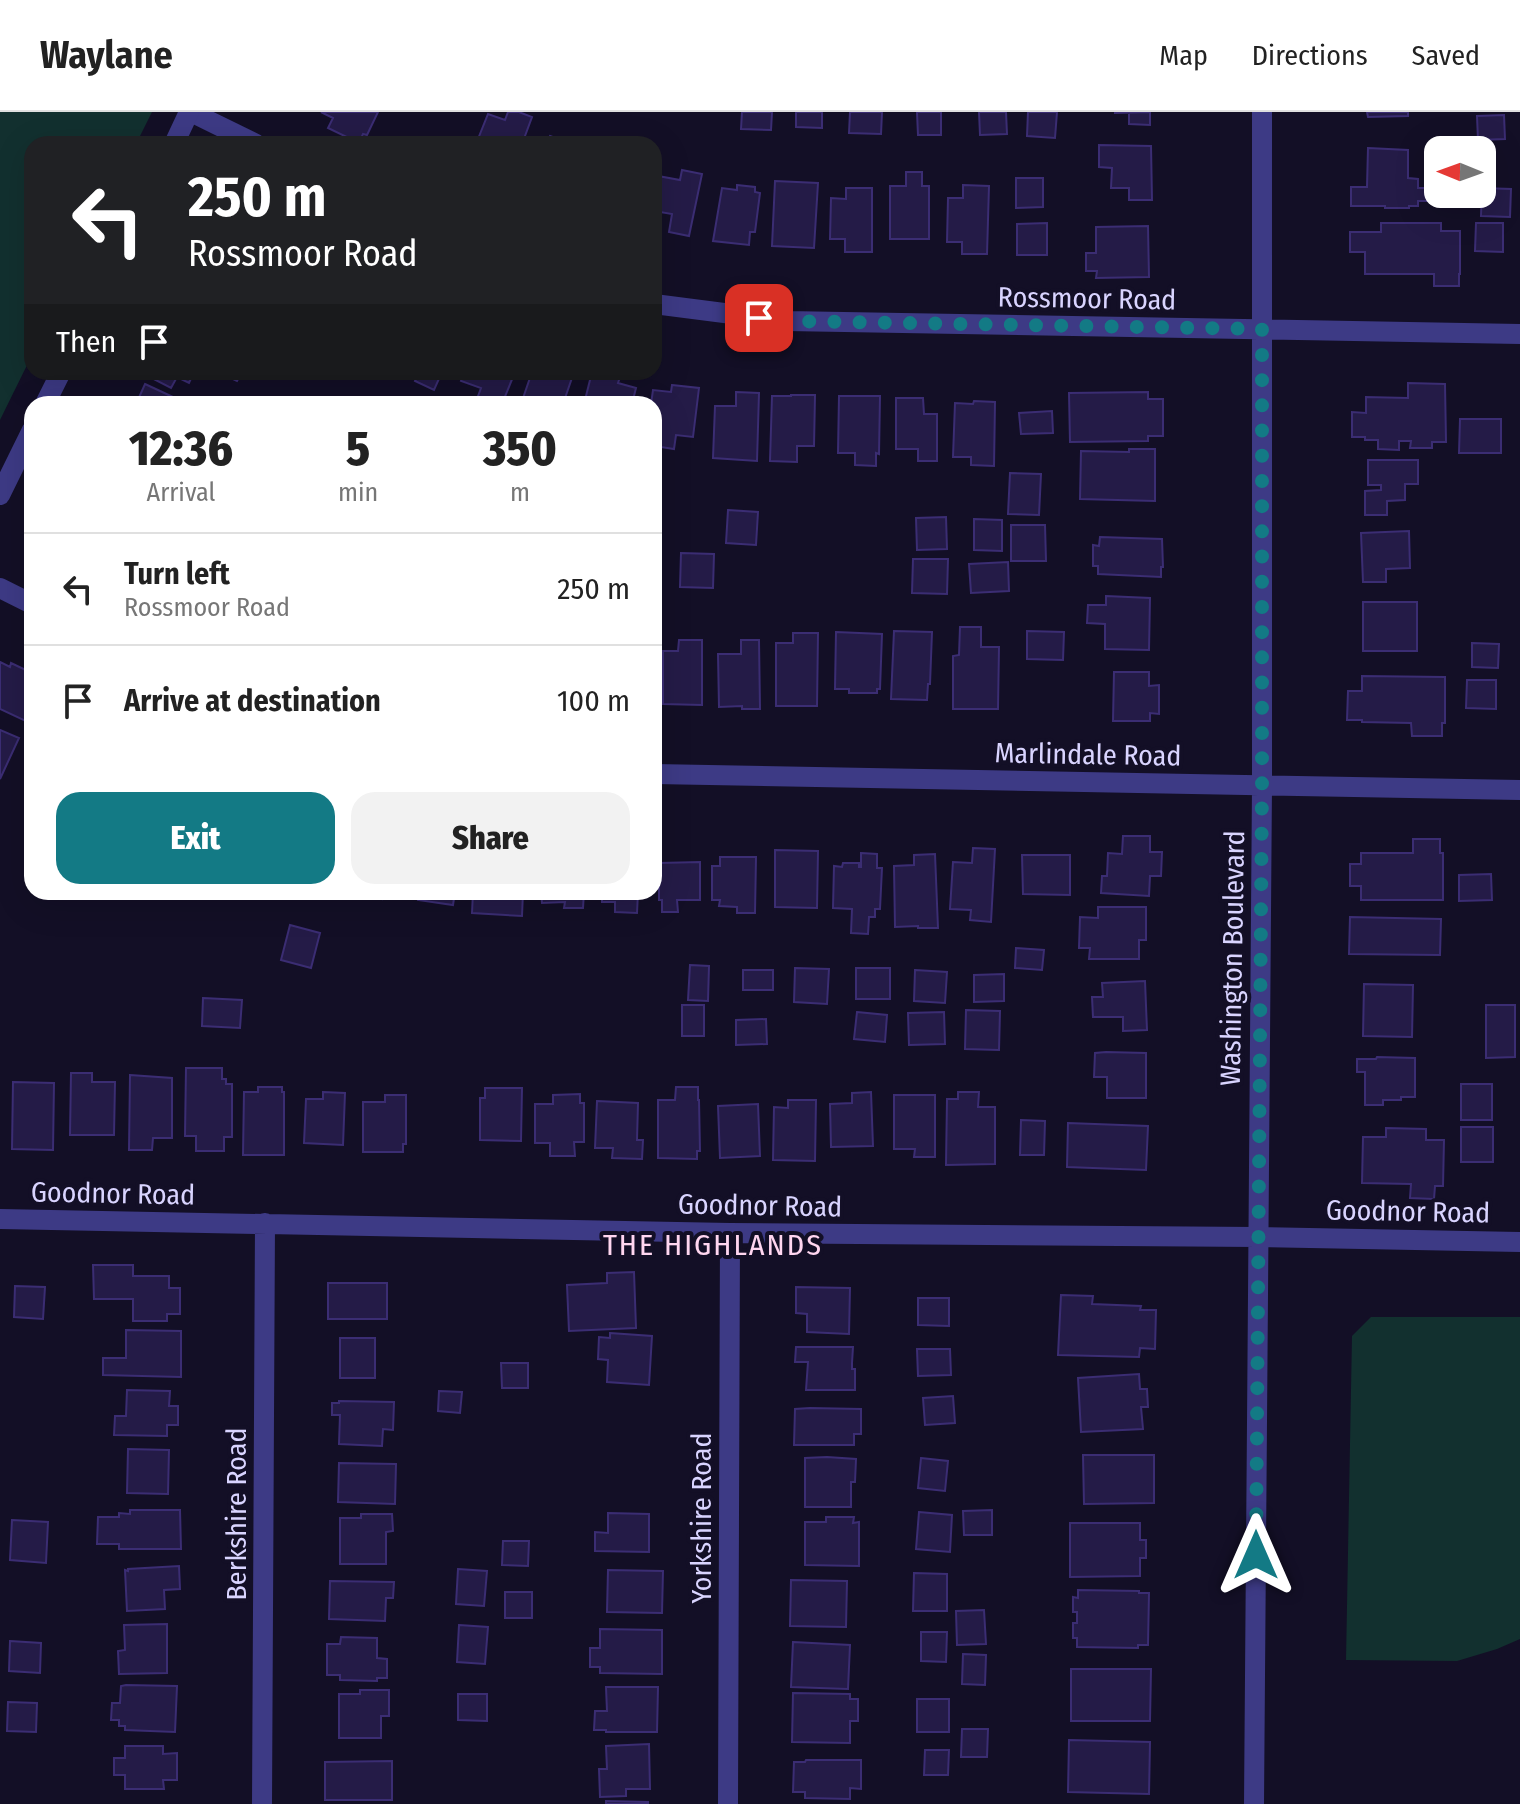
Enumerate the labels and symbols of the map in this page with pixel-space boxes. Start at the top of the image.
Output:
north arrow [1424,136,1496,208]
street label: Rossmoor Road [997,280,1177,317]
pin [725,284,793,352]
street label: Marlindale Road [994,736,1182,773]
street label: Washington Boulevard [1214,830,1251,1086]
street label: Goodnor Road [31,1176,195,1211]
street label: Goodnor Road [678,1188,842,1223]
street label: Goodnor Road [1326,1194,1490,1229]
district label: THE HIGHLANDS [603,1227,823,1263]
street label: Berkshire Road [220,1427,253,1601]
street label: Yorkshire Road [685,1433,718,1603]
position arrow [1214,1513,1298,1597]

